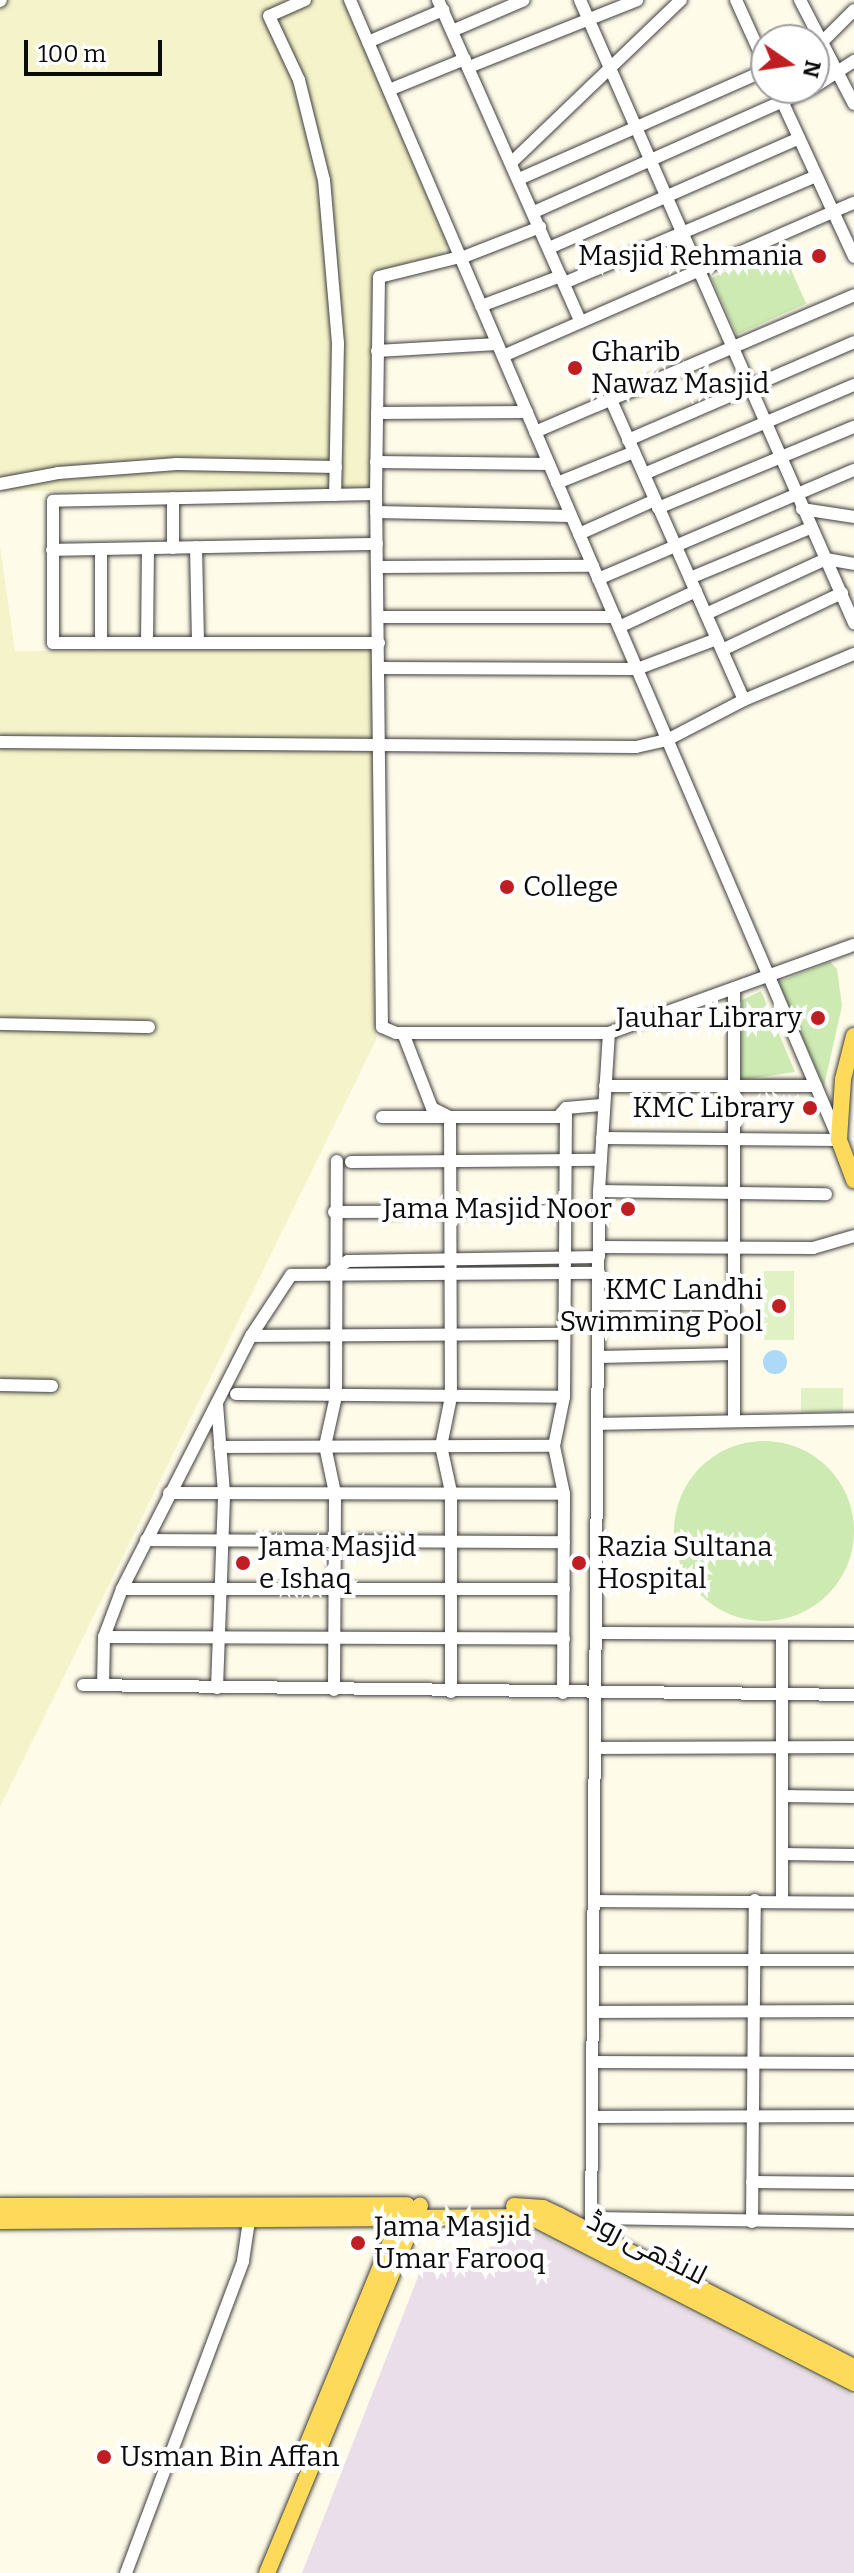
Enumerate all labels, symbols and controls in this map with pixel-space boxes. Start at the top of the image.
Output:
scale bar [28,24,166,74]
north arrow [750,24,830,104]
text: 100 m [38,40,106,68]
text: N [797,58,827,80]
place label: Masjid Rehmania [578,239,803,273]
marker: Masjid Rehmania [810,247,828,265]
place label: Gharib Nawaz Masjid [591,335,769,401]
marker: Gharib Nawaz Masjid [566,359,584,377]
place label: College [523,870,618,904]
marker: College [498,878,516,896]
place label: Jauhar Library [616,1001,802,1035]
marker: Jauhar Library [809,1009,827,1027]
place label: KMC Library [633,1091,794,1125]
marker: KMC Library [801,1099,819,1117]
place label: Jama Masjid Noor [383,1192,612,1226]
marker: Jama Masjid Noor [619,1200,637,1218]
place label: KMC Landhi Swimming Pool [559,1273,763,1339]
marker: KMC Landhi Swimming Pool [770,1297,788,1315]
place label: Jama Masjid e Ishaq [259,1530,416,1596]
place label: Razia Sultana Hospital [597,1530,773,1596]
marker: Razia Sultana Hospital [568,1552,590,1574]
marker: Jama Masjid e Ishaq [234,1554,252,1572]
street label: لانڈھی روڈ [582,2204,712,2292]
place label: Jama Masjid Umar Farooq [374,2210,545,2276]
marker: Jama Masjid Umar Farooq [349,2234,367,2252]
place label: Usman Bin Affan [120,2440,339,2474]
marker: Usman Bin Affan [95,2448,113,2466]

